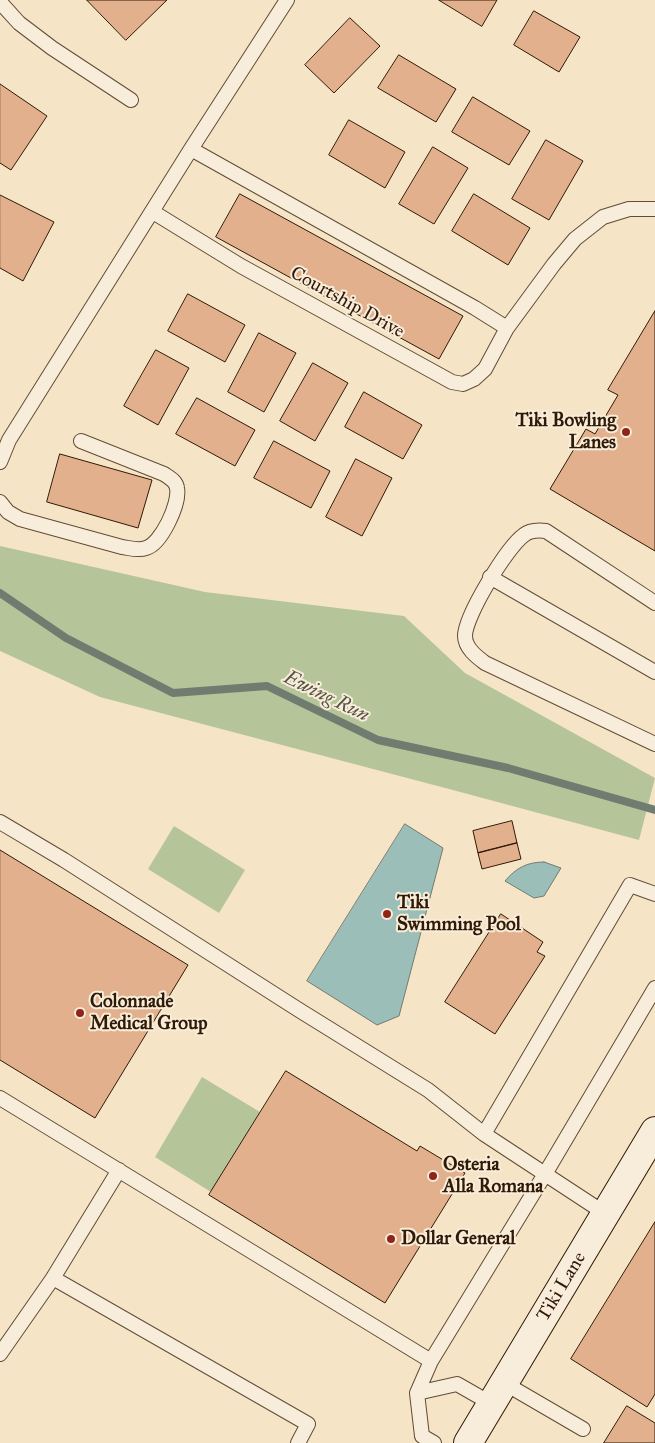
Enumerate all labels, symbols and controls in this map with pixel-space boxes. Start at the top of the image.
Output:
street label: Courtship Drive [286,262,408,344]
place label: Tiki Bowling Lanes [516,410,616,454]
marker: Tiki Bowling Lanes [620,426,632,438]
water label: Ewing Run [279,666,373,728]
place label: Tiki Swimming Pool [397,892,521,936]
marker: Tiki Swimming Pool [381,908,393,920]
place label: Colonnade Medical Group [90,991,208,1035]
marker: Colonnade Medical Group [74,1007,86,1019]
place label: Osteria Alla Romana [443,1154,543,1198]
marker: Osteria Alla Romana [427,1170,439,1182]
place label: Dollar General [401,1228,515,1250]
marker: Dollar General [385,1233,397,1245]
street label: Tiki Lane [532,1248,592,1326]

